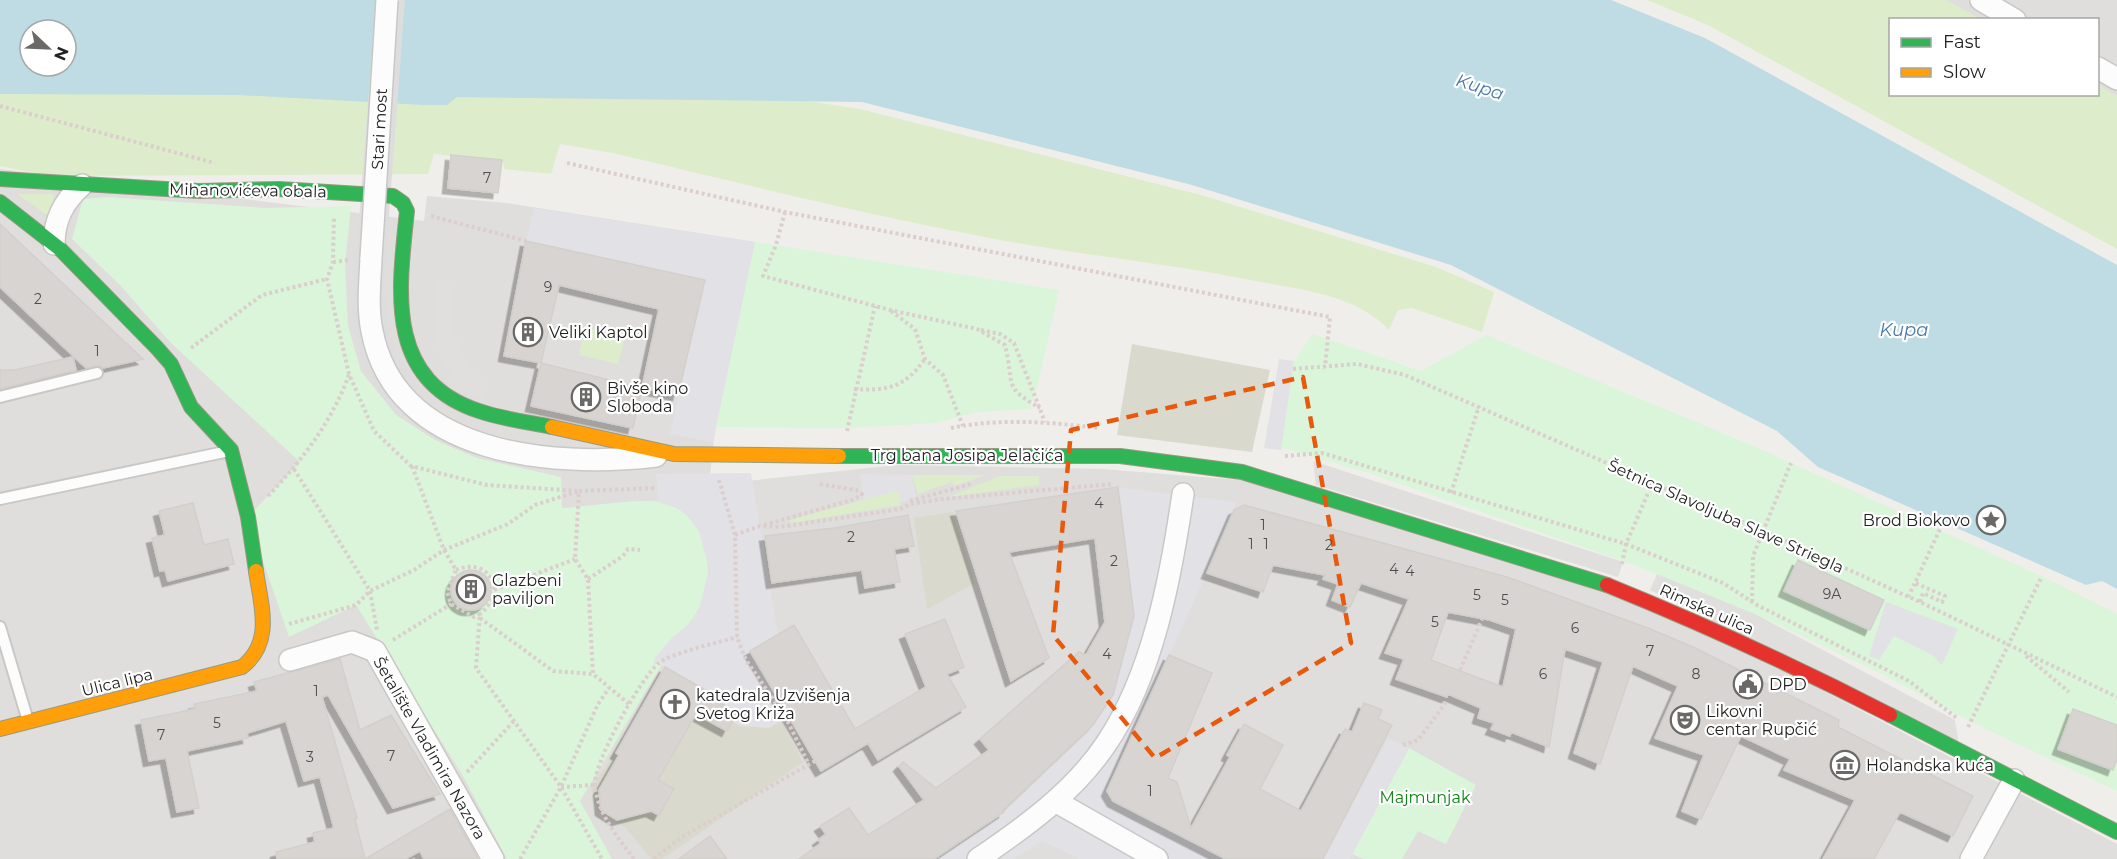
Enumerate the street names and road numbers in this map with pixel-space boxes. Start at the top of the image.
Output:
street label: Stari most [368,87,391,170]
street label: Mihanovićeva obala [169,180,327,201]
street label: Trg bana Josipa Jelačića [871,446,1063,465]
street label: Šetnica Slavoljuba Slave Striegla [1605,456,1847,577]
street label: Rimska ulica [1657,580,1757,639]
street label: Šetalište Vladimira Nazora [369,654,490,843]
street label: Ulica lipa [80,664,155,701]

